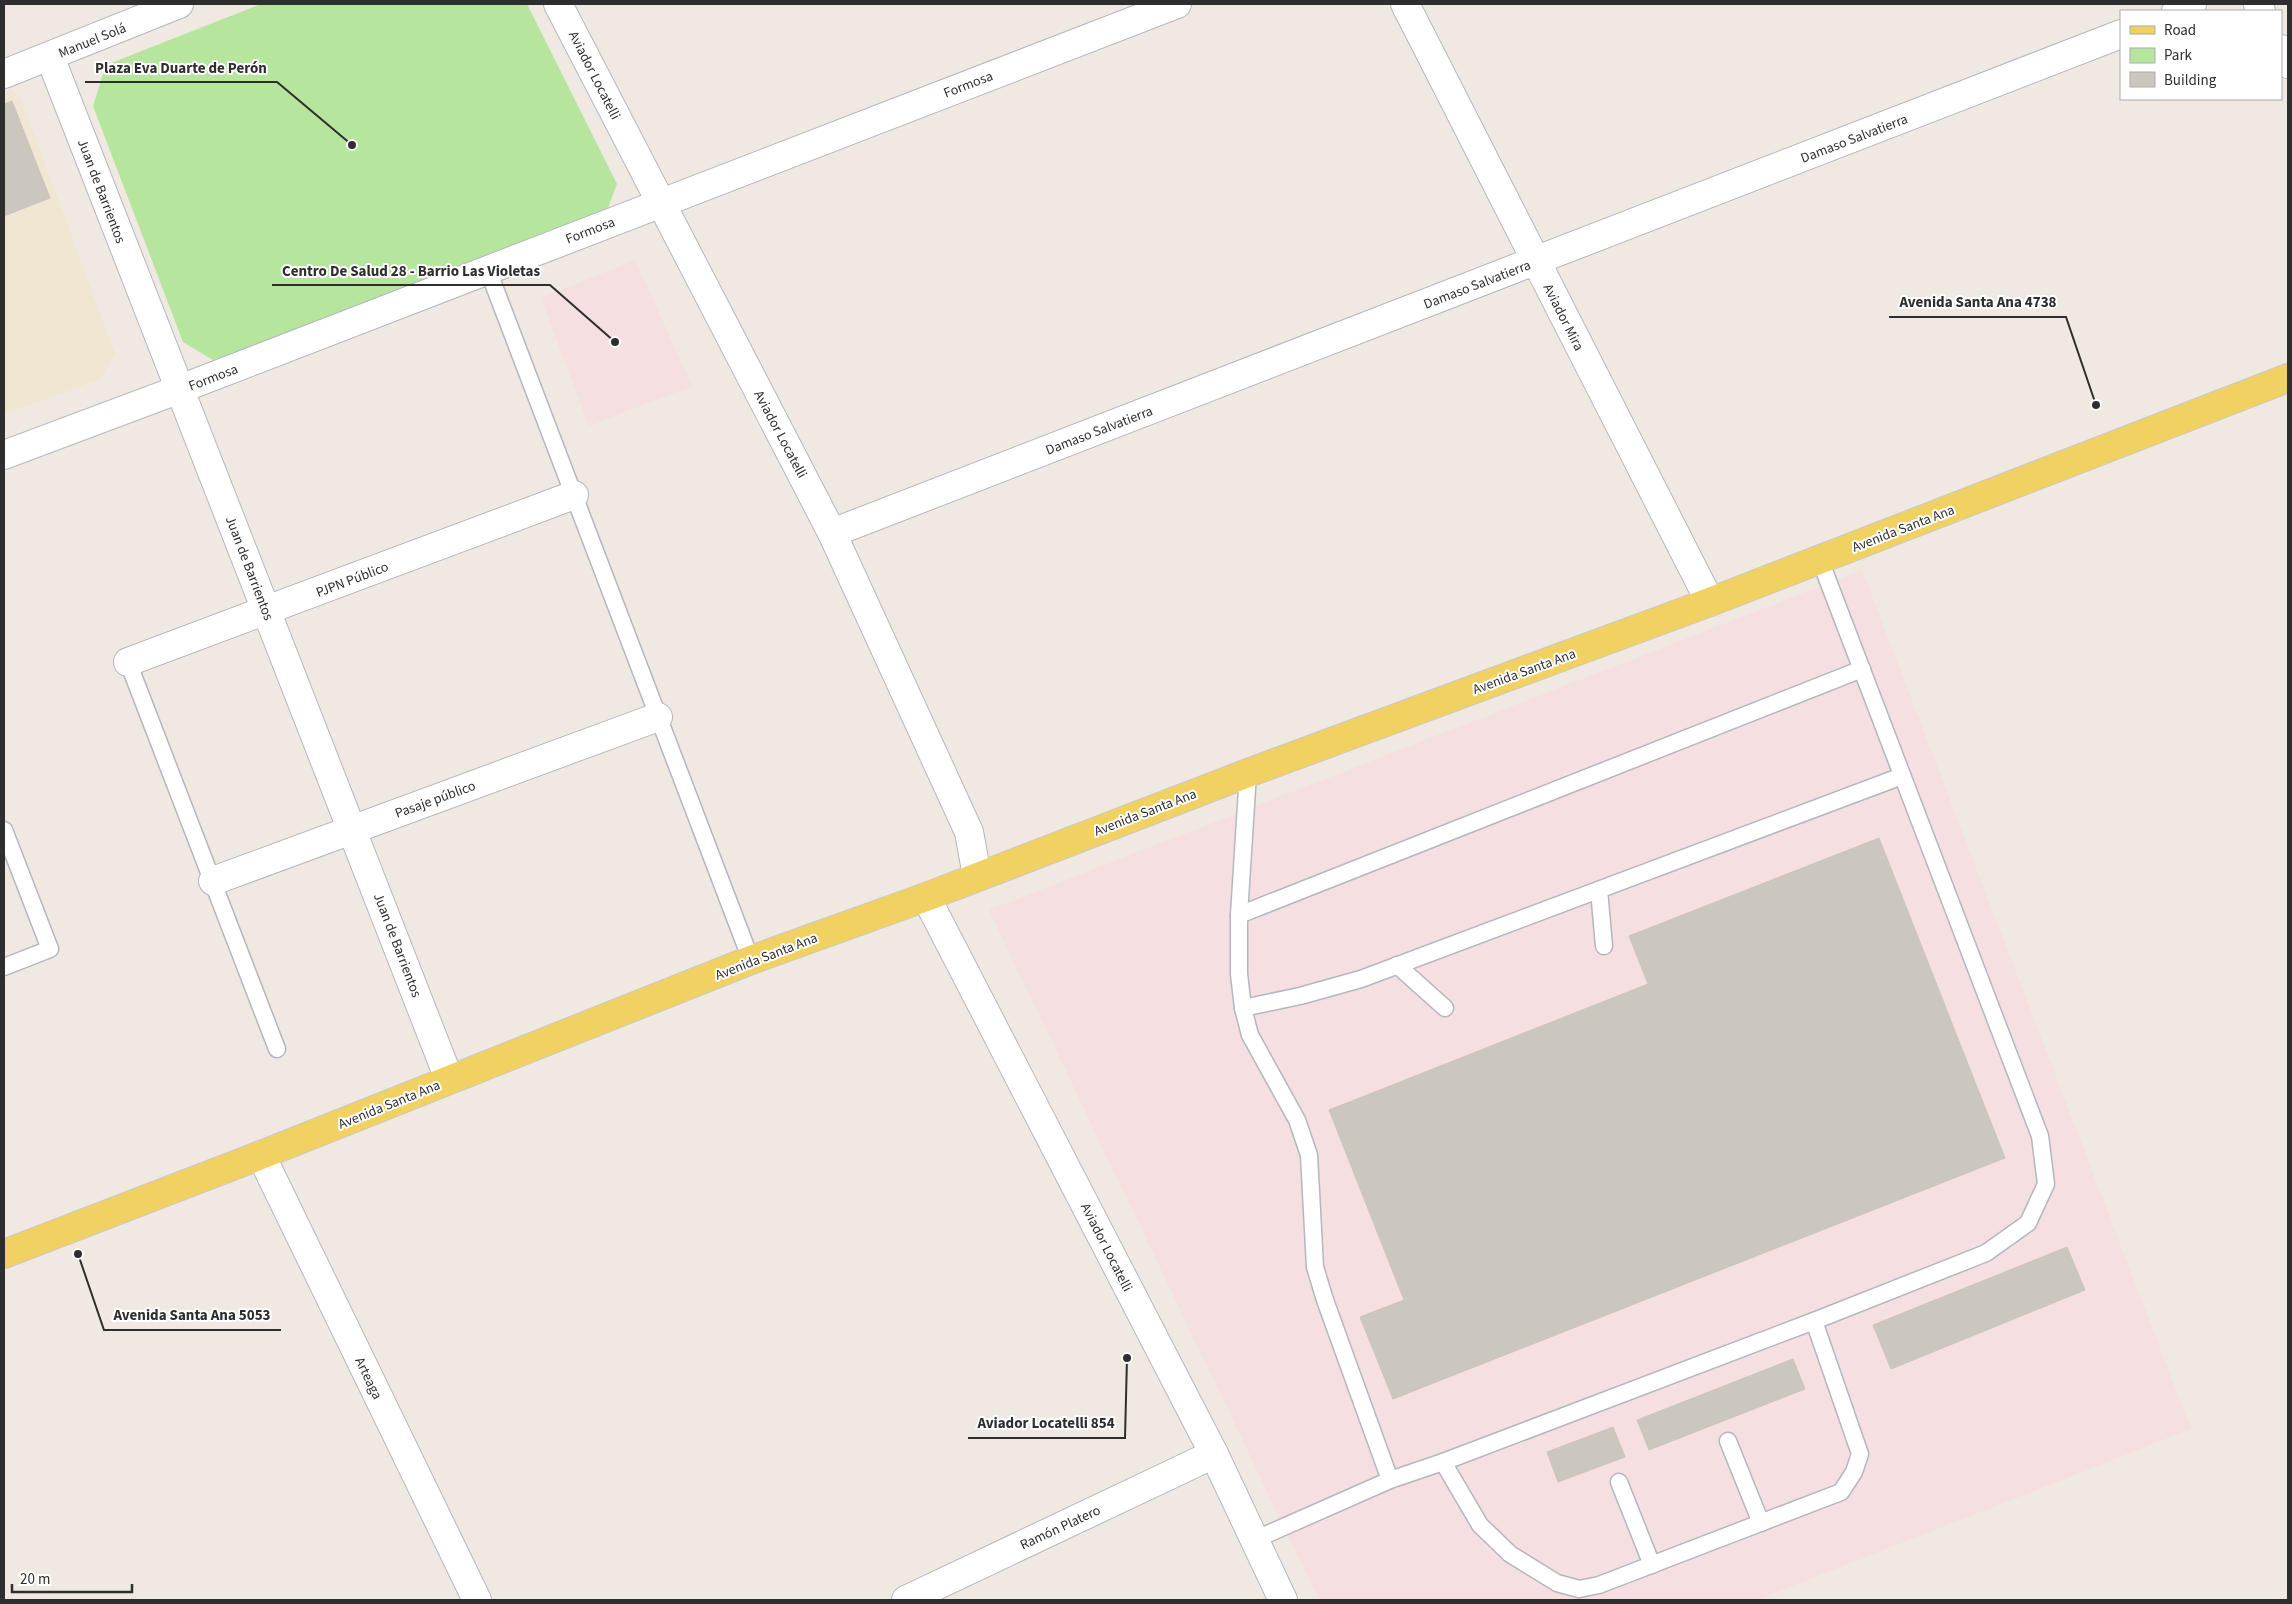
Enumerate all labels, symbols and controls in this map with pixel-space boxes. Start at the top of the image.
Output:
legend [2120,10,2282,100]
street label: Manuel Solá [55,18,129,64]
text: Road [2164,20,2196,41]
street label: Aviador Locatelli [563,28,625,123]
text: Park [2164,45,2193,66]
callout: Plaza Eva Duarte de Perón [85,52,277,82]
text: Plaza Eva Duarte de Perón [95,58,267,79]
street label: Formosa [941,66,996,103]
text: Building [2164,70,2217,91]
street label: Damaso Salvatierra [1798,109,1911,169]
street label: Juan de Barrientos [72,136,130,247]
street label: Formosa [563,212,618,249]
callout: Centro De Salud 28 - Barrio Las Violetas [272,255,550,285]
street label: Damaso Salvatierra [1421,255,1534,315]
text: Centro De Salud 28 - Barrio Las Violetas [282,261,540,282]
street label: Aviador Mira [1538,280,1589,354]
callout: Avenida Santa Ana 4738 [1889,287,2066,317]
text: Avenida Santa Ana 4738 [1899,292,2057,313]
street label: Formosa [186,359,241,396]
street label: Aviador Locatelli [749,387,812,482]
street label: Damaso Salvatierra [1043,401,1156,461]
street label: Avenida Santa Ana [1849,500,1958,558]
street label: Juan de Barrientos [220,513,278,624]
street label: PJPN Público [313,557,392,603]
street label: Avenida Santa Ana [1470,644,1579,700]
street label: Pasaje público [392,776,478,824]
street label: Avenida Santa Ana [1091,784,1200,842]
street label: Juan de Barrientos [368,890,426,1001]
street label: Avenida Santa Ana [712,928,821,986]
street label: Avenida Santa Ana [335,1075,443,1135]
street label: Aviador Locatelli [1075,1200,1137,1295]
callout: Avenida Santa Ana 5053 [104,1300,281,1330]
text: Avenida Santa Ana 5053 [113,1305,271,1326]
street label: Arteaga [349,1354,387,1403]
callout: Aviador Locatelli 854 [968,1408,1125,1438]
text: Aviador Locatelli 854 [976,1413,1115,1434]
street label: Ramón Platero [1017,1501,1104,1555]
scale bar [12,1562,132,1594]
text: 20 m [20,1569,50,1590]

